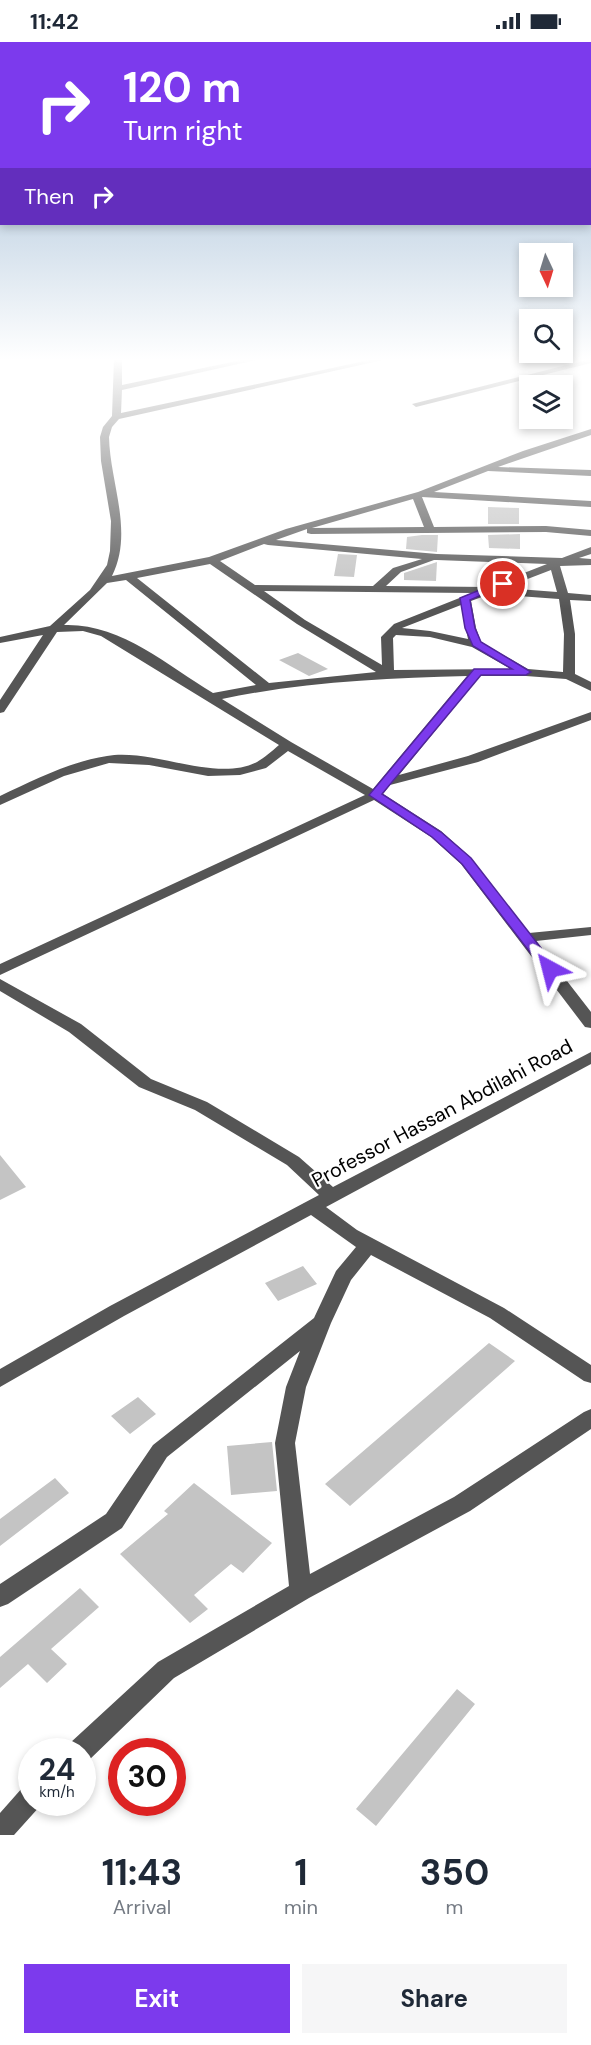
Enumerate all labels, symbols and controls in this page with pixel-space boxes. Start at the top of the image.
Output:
text: 11:42 [30,7,79,36]
text: 120 m [123,60,241,115]
icon: right [24,66,102,144]
text: Turn right [123,113,243,148]
icon: right [86,180,119,213]
text: Then [24,182,74,211]
north arrow [519,243,573,297]
map controls [519,243,573,429]
button: search [519,309,573,363]
button: layers [519,375,573,429]
pin [477,558,528,609]
icon: arrive [486,567,519,600]
position arrow [518,937,582,1001]
street label: Professor Hassan Abdilahi Road [307,1033,577,1193]
speed limit sign: 30 [108,1738,186,1816]
text: 24 [39,1750,75,1789]
text: km/h [39,1782,75,1802]
text: 11:43 [102,1849,182,1896]
text: 1 [294,1849,308,1896]
text: 350 [420,1849,489,1896]
text: Arrival [113,1894,171,1920]
text: min [284,1894,318,1920]
text: m [446,1894,463,1920]
button: Exit [24,1964,290,2033]
button: Share [302,1964,567,2033]

